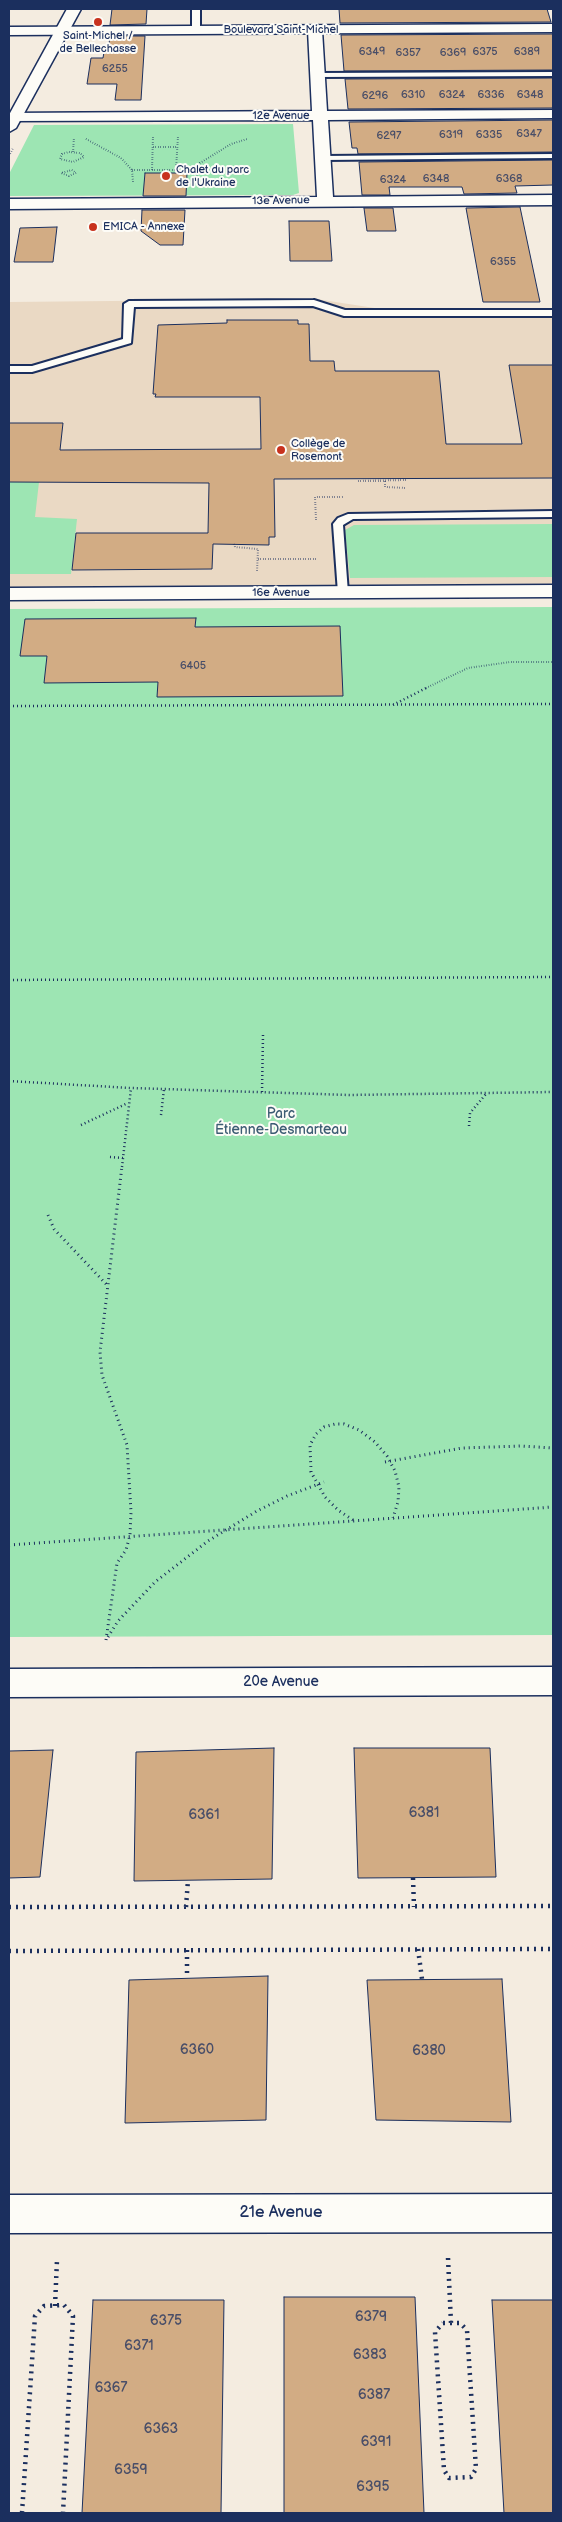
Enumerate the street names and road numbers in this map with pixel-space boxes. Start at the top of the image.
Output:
street label: Boulevard Saint-Michel [223,23,339,37]
street label: 12e Avenue [252,109,310,123]
street label: 13e Avenue [252,194,310,208]
street label: 16e Avenue [252,586,310,600]
street label: 20e Avenue [243,1674,319,1690]
street label: 21e Avenue [240,2203,322,2223]

